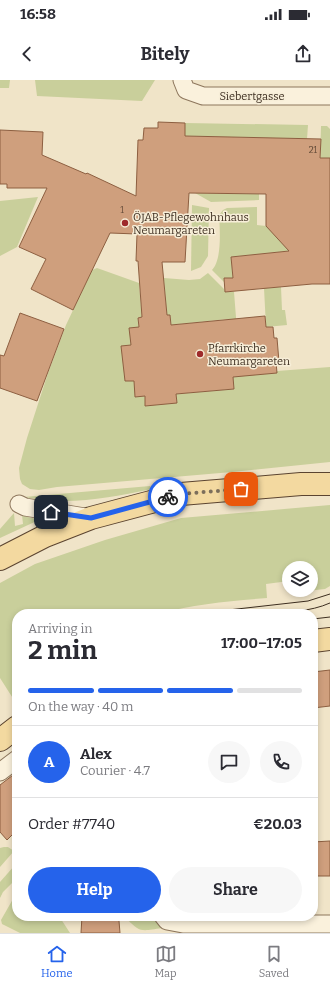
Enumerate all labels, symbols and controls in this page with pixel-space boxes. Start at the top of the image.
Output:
text: 16:58 [20,5,56,23]
icon: back [16,43,38,65]
text: Bitely [140,43,190,65]
icon: share [292,43,314,65]
street label: Siebertgasse [219,90,285,103]
house number: 21 [309,145,318,155]
house number: 1 [120,205,124,215]
place label: ÖJAB-Pflegewohnhaus Neumargareten [133,211,249,237]
marker: ÖJAB-Pflegewohnhaus Neumargareten [120,218,130,228]
place label: Pfarrkirche Neumargareten [208,342,290,368]
marker: Pfarrkirche Neumargareten [195,349,205,359]
pin [224,472,258,506]
courier [148,477,188,517]
icon: bag [230,478,252,500]
icon: bike [157,486,179,508]
pin [34,495,68,529]
icon: home [40,501,62,523]
map controls [282,561,318,597]
button: layers [282,561,318,597]
text: Arriving in [28,621,93,636]
text: 17:00–17:05 [221,634,302,652]
text: 2 min [28,635,97,666]
text: On the way · 40 m [28,699,133,714]
button: chat [208,741,250,783]
button: phone [260,741,302,783]
text: Alex [80,745,112,763]
text: A [44,753,54,771]
text: Courier · 4.7 [80,763,150,778]
text: Order #7740 [28,815,115,833]
text: €20.03 [253,815,302,833]
button: Help [28,867,161,913]
button: Share [169,867,302,913]
tab: Home [41,943,72,980]
tab: Map [154,943,177,980]
tab: Saved [259,943,289,980]

